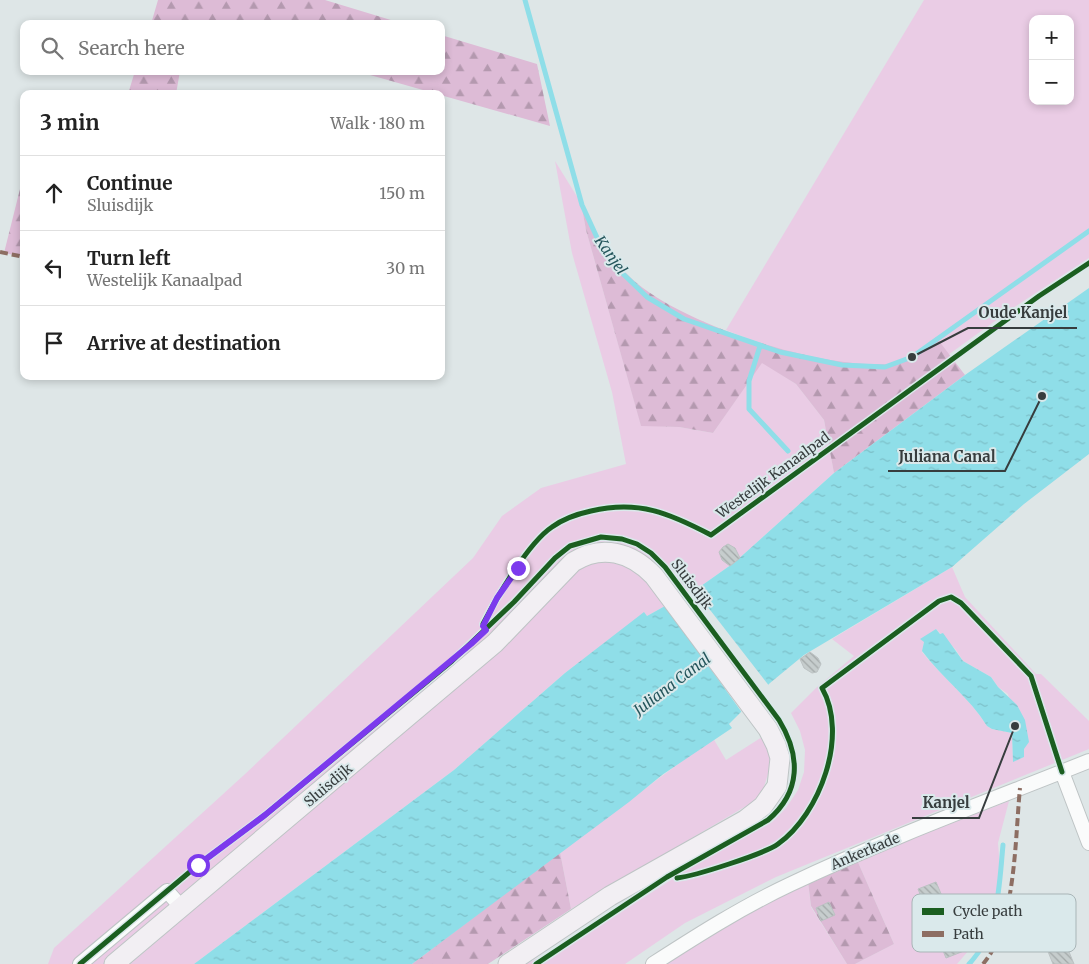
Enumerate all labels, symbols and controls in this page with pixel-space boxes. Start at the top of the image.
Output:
map controls [1029,15,1074,105]
button: + [1029,15,1074,60]
search box [20,20,445,75]
icon: search [38,34,66,62]
text: Search here [78,36,185,60]
button: − [1029,60,1074,105]
text: 3 min [40,109,99,136]
text: Walk · 180 m [330,113,425,133]
text: Continue [87,171,173,195]
icon: ahead [40,179,68,207]
text: 150 m [379,183,425,203]
text: Sluisdijk [87,195,154,215]
water label: Kanjel [590,231,631,278]
text: Turn left [87,246,171,270]
icon: left [40,254,68,282]
text: 30 m [386,258,425,278]
text: Westelijk Kanaalpad [87,270,242,290]
callout: Oude Kanjel [968,298,1077,328]
text: Oude Kanjel [979,303,1068,322]
icon: arrive [40,329,68,357]
text: Arrive at destination [87,331,281,355]
street label: Westelijk Kanaalpad [712,427,834,523]
callout: Juliana Canal [888,441,1005,471]
text: Juliana Canal [897,447,996,466]
street label: Sluisdijk [667,555,717,613]
route end [507,557,530,580]
water label: Juliana Canal [628,649,714,720]
street label: Sluisdijk [300,759,356,811]
callout: Kanjel [912,788,979,818]
text: Kanjel [922,793,970,812]
street label: Ankerkade [827,828,902,874]
route start [187,854,210,877]
legend [912,894,1076,952]
text: Cycle path [953,902,1023,920]
text: Path [953,925,984,943]

